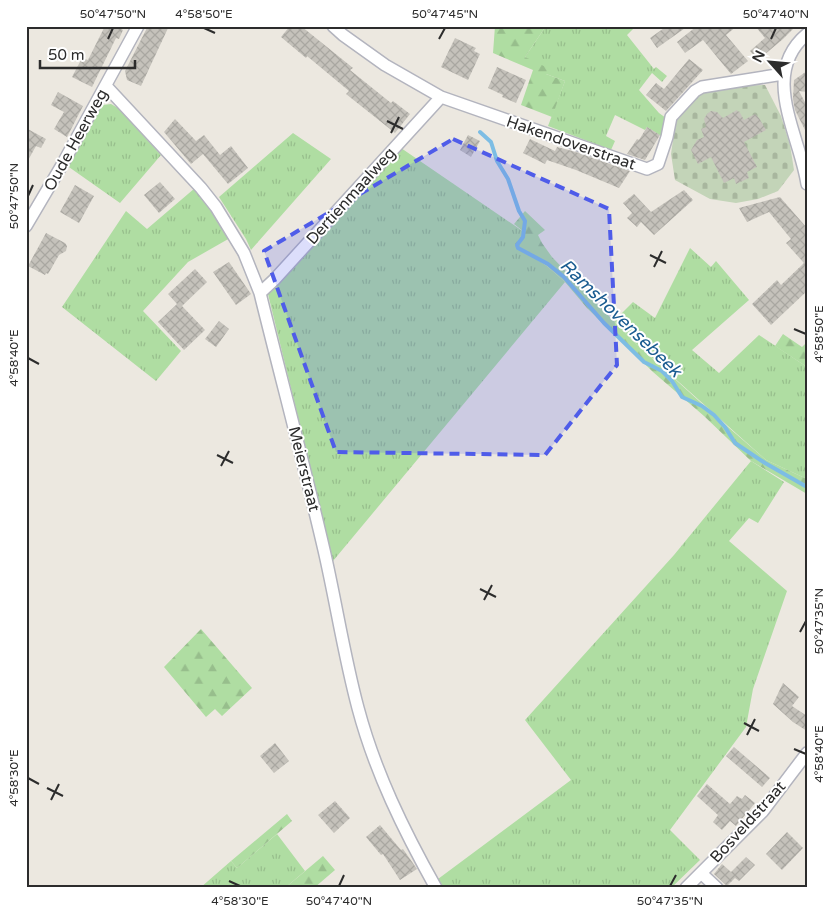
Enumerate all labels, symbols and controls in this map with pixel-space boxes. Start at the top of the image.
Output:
text: 50°47'50"N [80,7,146,21]
text: 4°58'50"E [175,7,233,21]
text: 50°47'45"N [412,7,478,21]
text: 50°47'40"N [743,7,809,21]
scale bar [40,38,135,70]
north arrow [746,38,796,88]
text: 50 m [48,46,85,64]
text: N [749,47,769,65]
street label: Oude Heerweg [40,85,112,195]
street label: Hakendoverstraat [504,111,638,175]
street label: Dertienmaalweg [302,143,400,249]
text: 50°47'50"N [7,163,21,229]
water label: Ramshovensebeek [556,254,687,383]
text: 4°58'50"E [812,305,826,363]
text: 4°58'40"E [7,329,21,387]
street label: Meierstraat [284,424,324,514]
text: 50°47'35"N [812,588,826,654]
text: 4°58'40"E [812,725,826,783]
text: 4°58'30"E [7,749,21,807]
street label: Bosveldstraat [706,777,790,867]
text: 4°58'30"E [211,894,269,908]
text: 50°47'40"N [306,894,372,908]
text: 50°47'35"N [637,894,703,908]

